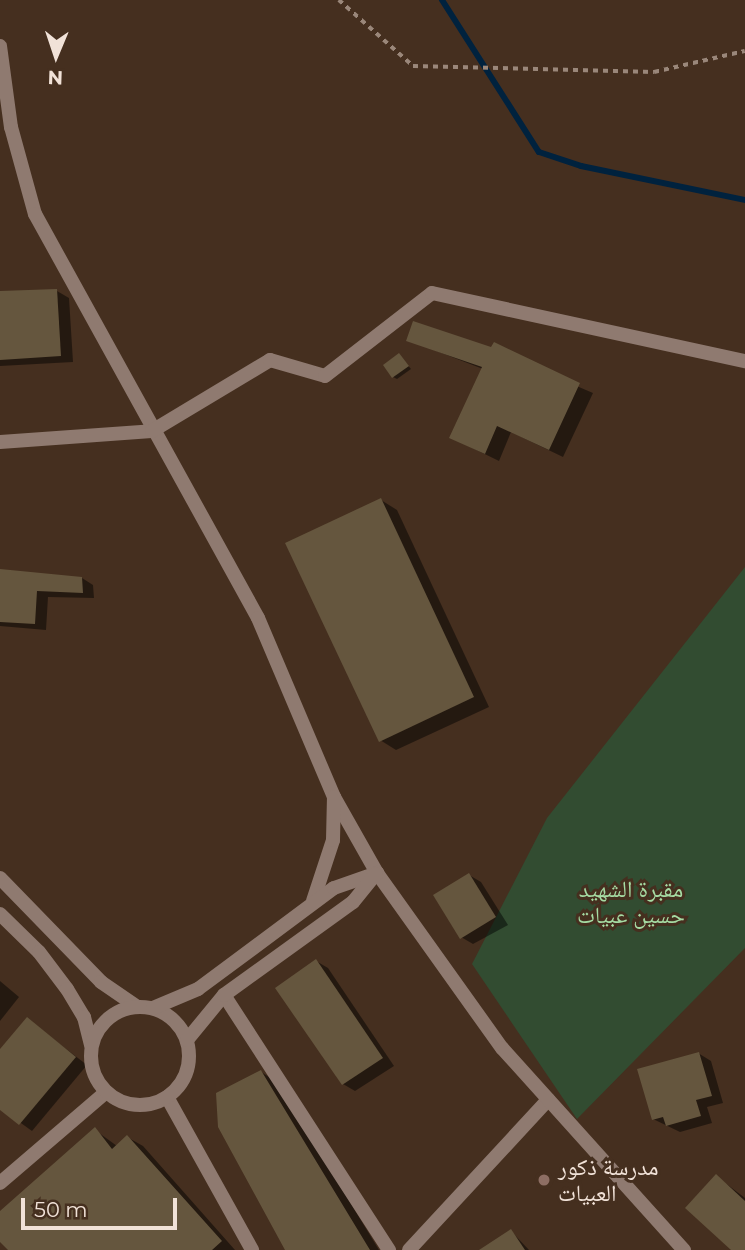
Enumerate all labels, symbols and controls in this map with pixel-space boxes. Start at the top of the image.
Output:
north arrow [21,21,91,91]
text: N [47,66,63,89]
park label: مقبرة الشهيد حسين عبيات [577,875,685,929]
place label: مدرسة ذكور العبيات [558,1153,659,1207]
marker: مدرسة ذكور العبيات [536,1172,552,1188]
scale bar [24,1184,180,1228]
text: 50 m [34,1197,88,1222]

